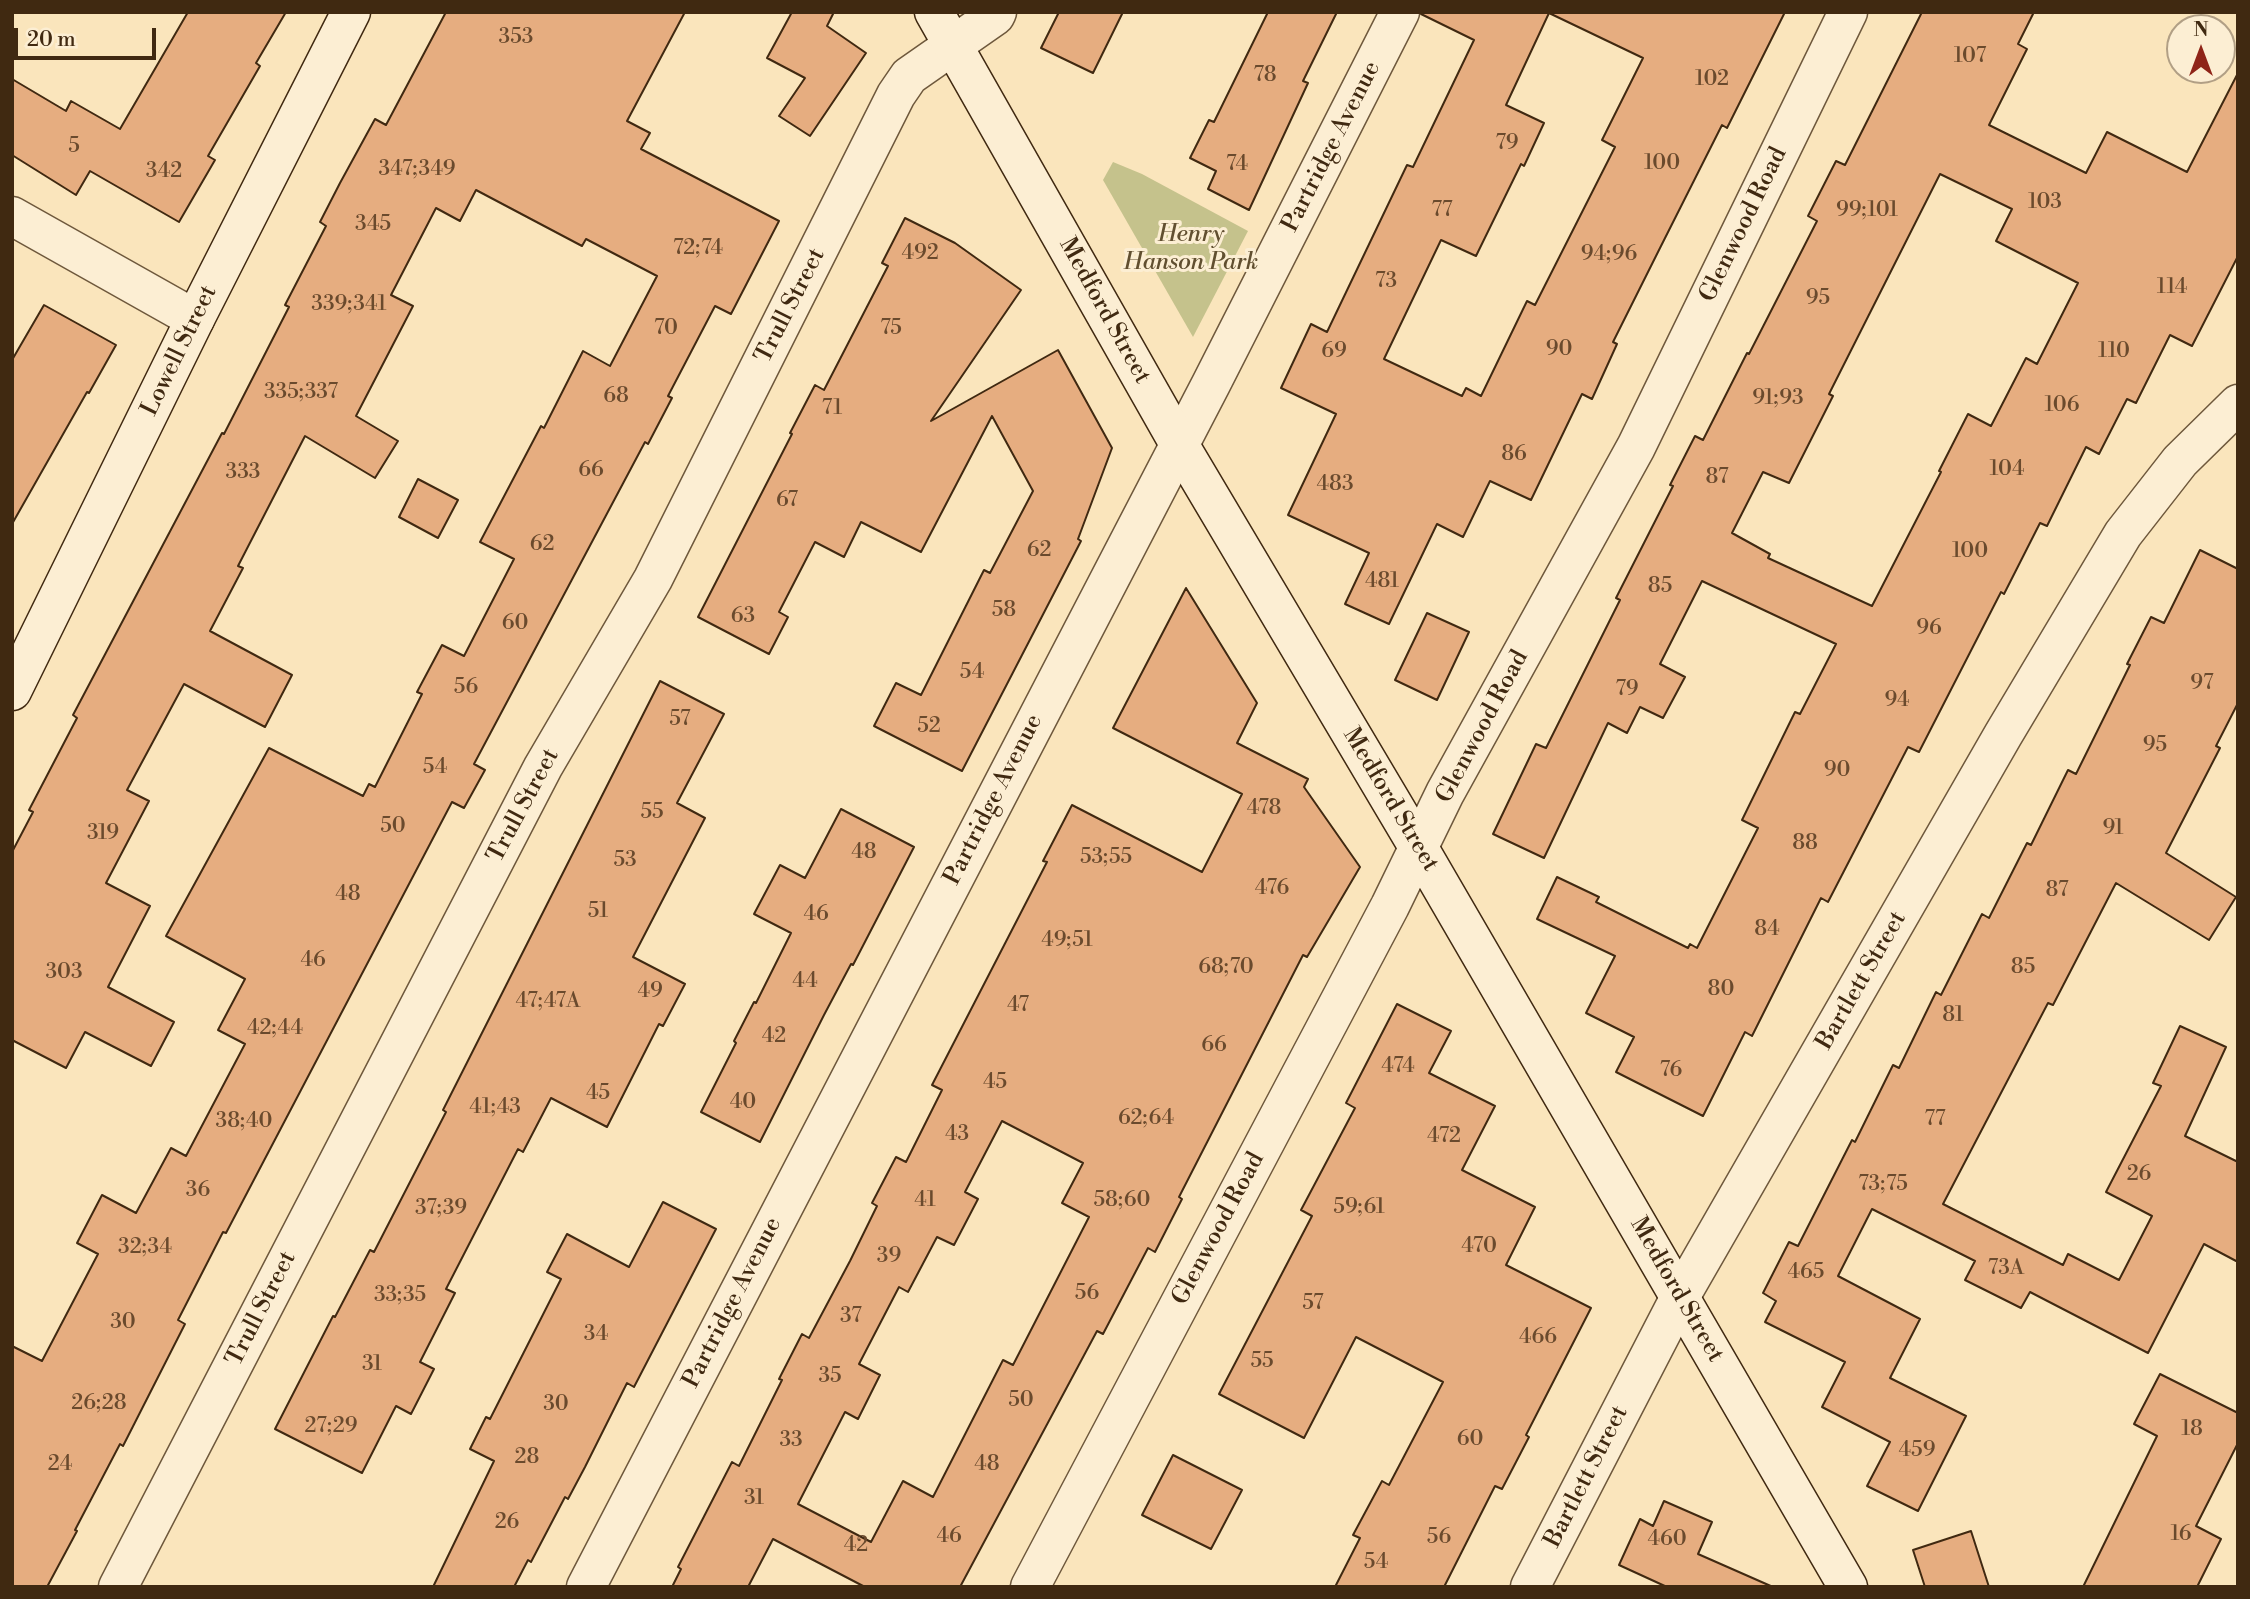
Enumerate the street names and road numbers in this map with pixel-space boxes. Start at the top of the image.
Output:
street label: Partridge Avenue [1277,57,1387,237]
street label: Glenwood Road [1694,143,1794,307]
street label: Medford Street [1052,233,1156,389]
street label: Trull Street [750,244,832,368]
street label: Lowell Street [136,281,224,421]
street label: Glenwood Road [1431,646,1535,808]
street label: Partridge Avenue [939,710,1049,890]
street label: Medford Street [1336,723,1444,877]
street label: Trull Street [482,744,566,868]
street label: Bartlett Street [1811,907,1913,1055]
street label: Glenwood Road [1167,1148,1271,1310]
street label: Medford Street [1623,1212,1729,1368]
street label: Partridge Avenue [678,1213,788,1393]
street label: Trull Street [221,1247,303,1371]
street label: Bartlett Street [1539,1401,1635,1553]

